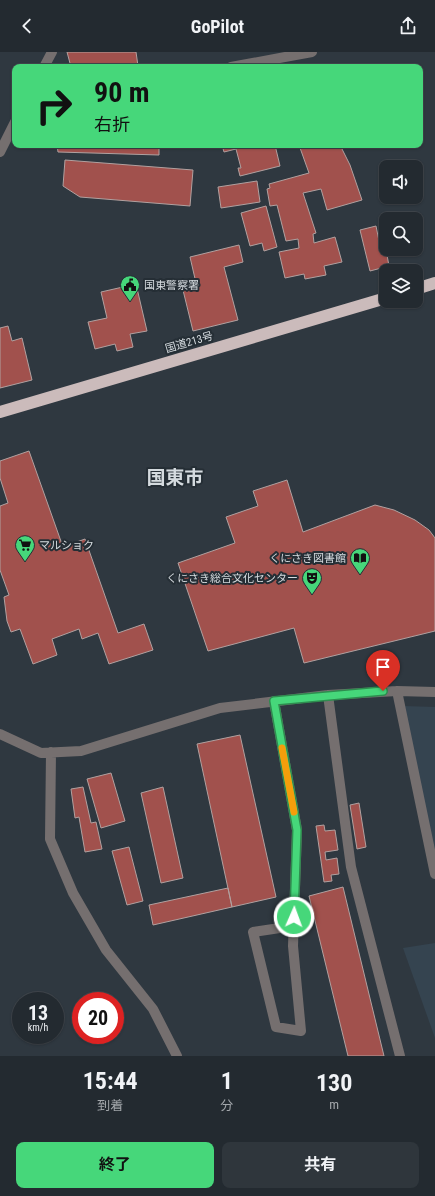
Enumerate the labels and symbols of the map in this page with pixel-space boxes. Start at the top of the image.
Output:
public building icon: 国東警察署 [119,274,141,302]
place label: 国東警察署 [144,279,199,292]
street label: 国道213号 [164,329,215,356]
district label: 国東市 [146,466,204,489]
supermarket icon: マルショク [14,534,36,562]
place label: マルショク [39,539,94,552]
library icon: くにさき図書館 [349,547,371,575]
place label: くにさき図書館 [269,552,346,565]
theatre icon: くにさき総合文化センター [301,567,323,595]
place label: くにさき総合文化センター [166,572,298,585]
pin [366,650,400,691]
position arrow [273,896,315,938]
speed limit sign: 20 [72,992,124,1044]

